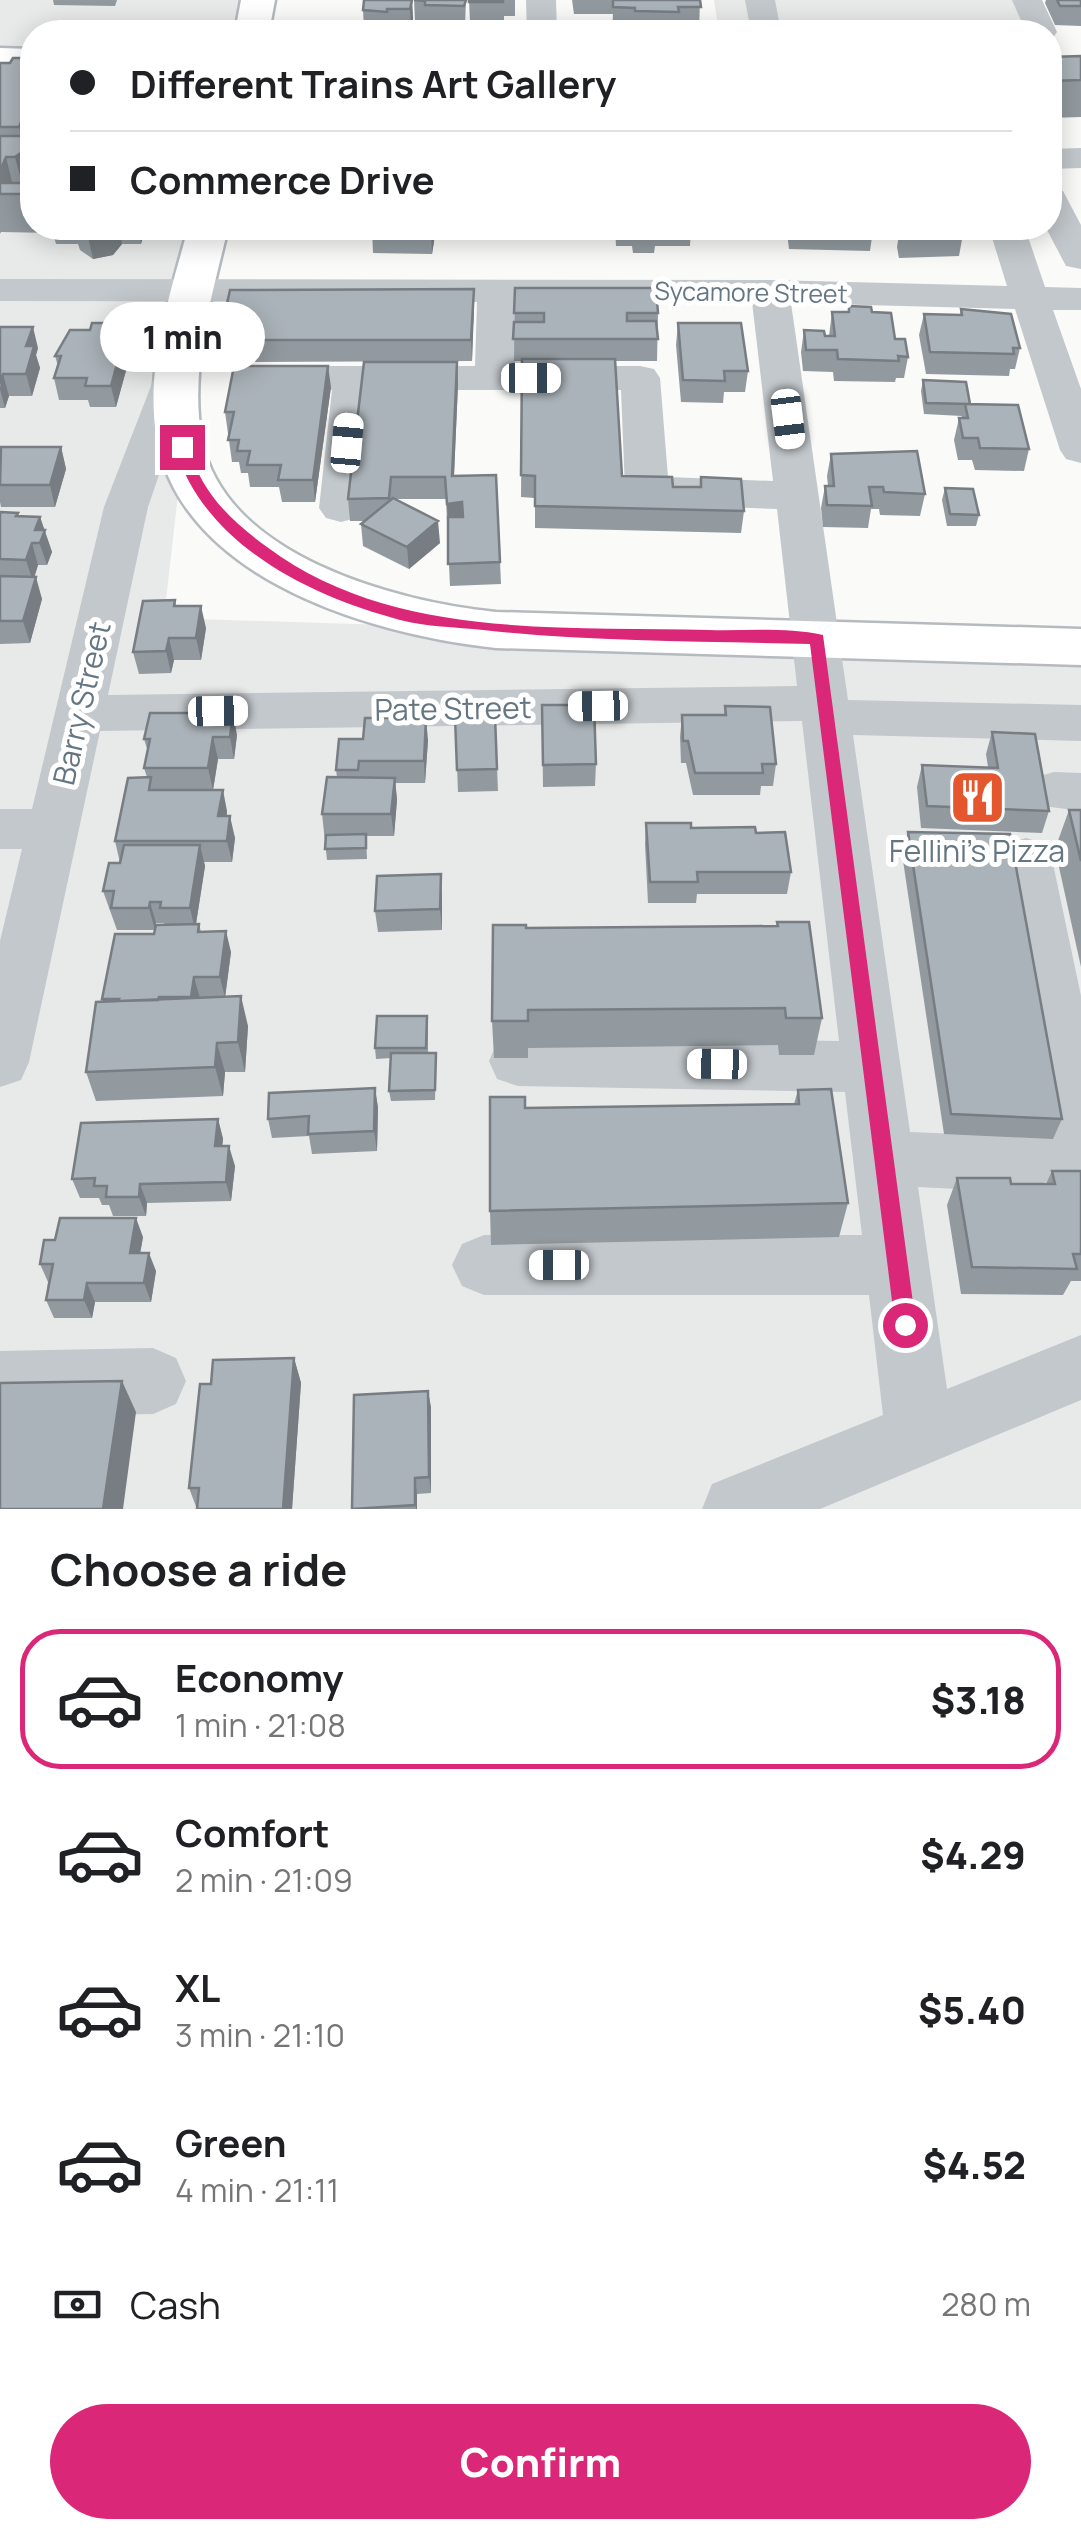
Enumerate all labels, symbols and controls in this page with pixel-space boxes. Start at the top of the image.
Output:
text: Different Trains Art Gallery [130,57,616,109]
text: Commerce Drive [130,153,435,205]
street label: Sycamore Street [654,273,848,311]
callout: 1 min [100,302,264,372]
text: 1 min [142,315,223,359]
car [501,363,561,393]
car [769,387,807,451]
car [329,412,365,474]
route end [160,425,205,470]
street label: Barry Street [42,617,120,789]
street label: Pate Street [374,686,532,730]
car [568,690,628,722]
car [188,695,248,727]
restaurant icon: Fellini's Pizza [947,768,1007,828]
place label: Fellini's Pizza [889,830,1065,871]
car [687,1048,747,1080]
car [529,1250,589,1280]
route start [883,1303,928,1348]
text: Choose a ride [50,1538,347,1600]
text: Economy [175,1651,344,1703]
icon: car [55,1654,145,1744]
text: $3.18 [931,1673,1026,1725]
text: 1 min · 21:08 [175,1703,346,1747]
text: Comfort [175,1806,329,1858]
icon: car [55,1809,145,1899]
text: $4.29 [920,1828,1026,1880]
text: 2 min · 21:09 [175,1858,353,1902]
text: XL [175,1961,220,2013]
icon: car [55,1964,145,2054]
text: $5.40 [918,1983,1026,2035]
text: 3 min · 21:10 [175,2013,345,2057]
text: Green [175,2116,287,2168]
icon: car [55,2119,145,2209]
text: $4.52 [922,2138,1026,2190]
text: 4 min · 21:11 [175,2168,339,2212]
icon: cash [50,2277,105,2332]
text: Cash [130,2278,221,2330]
text: 280 m [941,2282,1031,2326]
button: Confirm [50,2404,1031,2519]

